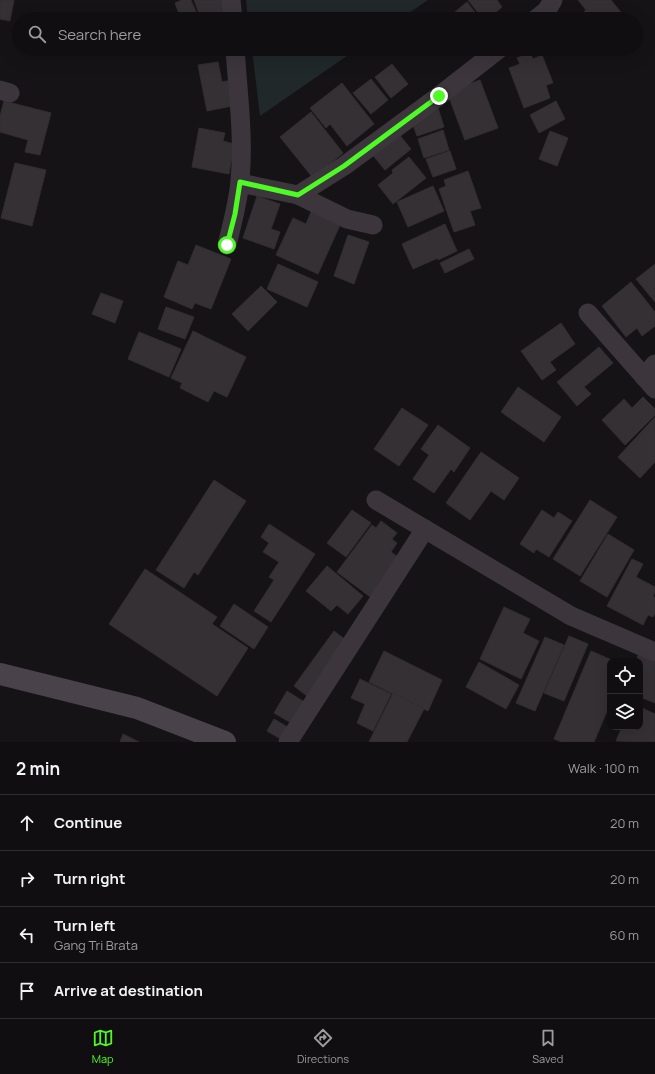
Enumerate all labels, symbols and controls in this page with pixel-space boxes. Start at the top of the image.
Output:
search box [12,12,643,56]
icon: search [26,23,48,45]
text: Search here [58,24,141,45]
route end [430,87,448,105]
route start [218,236,236,254]
map controls [607,658,643,730]
button: locate [607,658,643,694]
button: layers [607,694,643,730]
text: 2 min [16,757,60,780]
text: Walk · 100 m [568,759,639,777]
icon: ahead [16,812,38,834]
text: Continue [54,812,122,833]
text: 20 m [610,814,639,832]
icon: right [16,868,38,890]
text: Turn right [54,868,125,889]
text: 20 m [610,870,639,888]
text: Turn left [54,915,116,936]
icon: left [16,924,38,946]
text: 60 m [609,926,639,944]
text: Gang Tri Brata [54,936,138,954]
icon: arrive [16,980,38,1002]
text: Arrive at destination [54,980,203,1001]
tab: Map [92,1027,114,1066]
tab: Directions [297,1027,349,1066]
tab: Saved [532,1027,563,1066]

